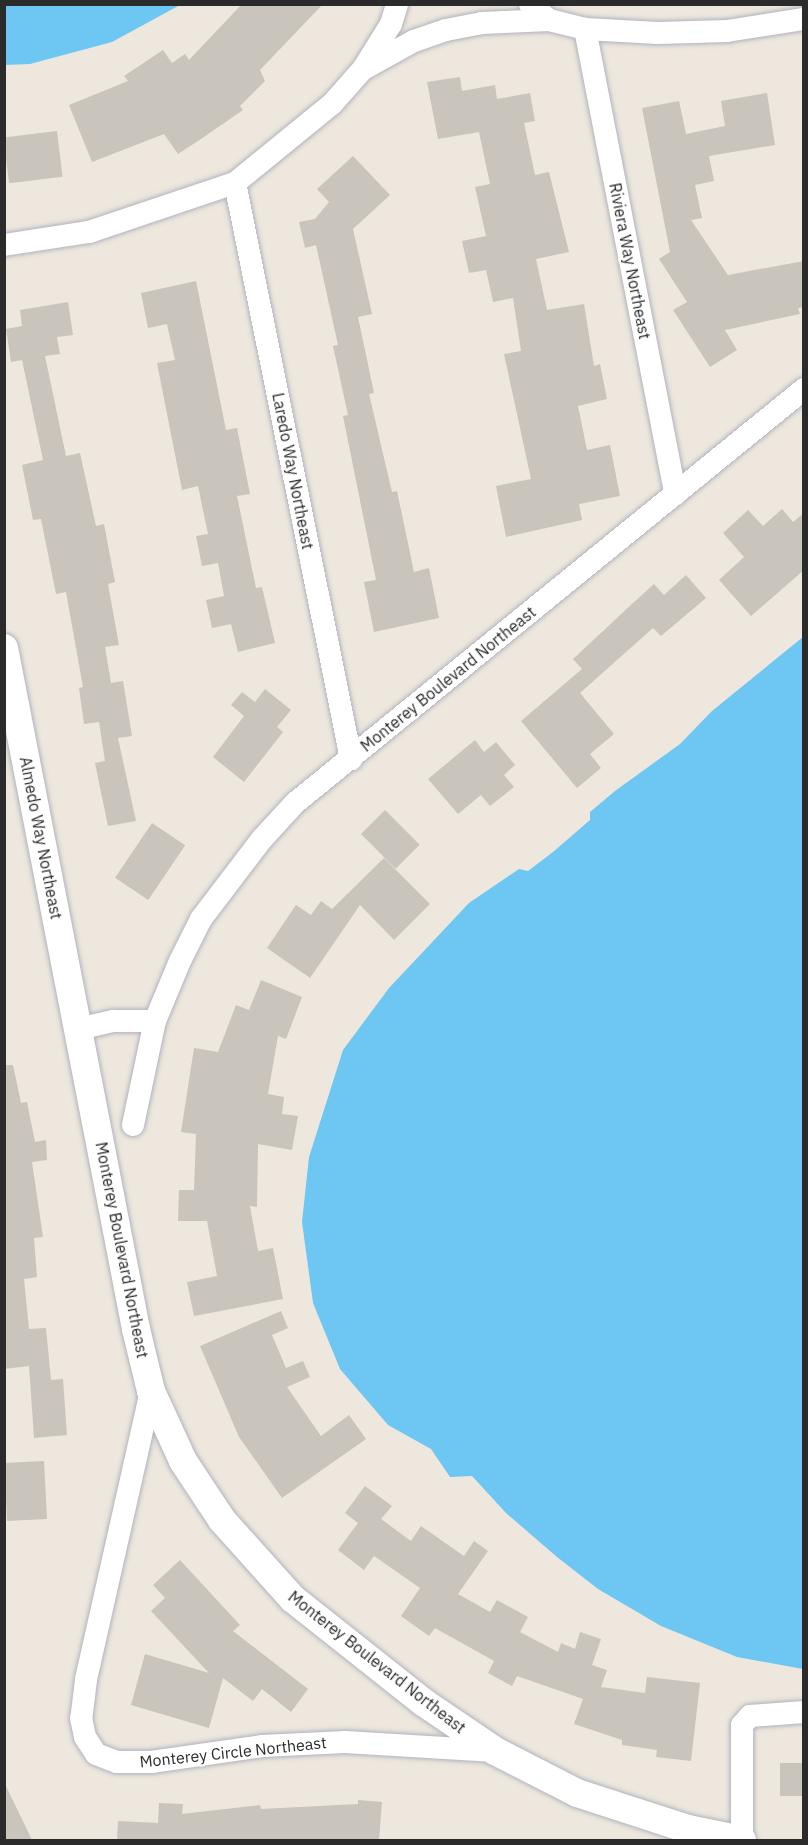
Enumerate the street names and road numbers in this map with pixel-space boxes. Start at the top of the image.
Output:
street label: Riviera Way Northeast [605,181,655,341]
street label: Laredo Way Northeast [268,391,318,551]
street label: Monterey Boulevard Northeast [357,602,539,756]
street label: Almedo Way Northeast [16,755,66,921]
street label: Monterey Boulevard Northeast [92,1140,152,1360]
street label: Monterey Boulevard Northeast [284,1587,470,1737]
street label: Monterey Circle Northeast [139,1733,327,1771]

